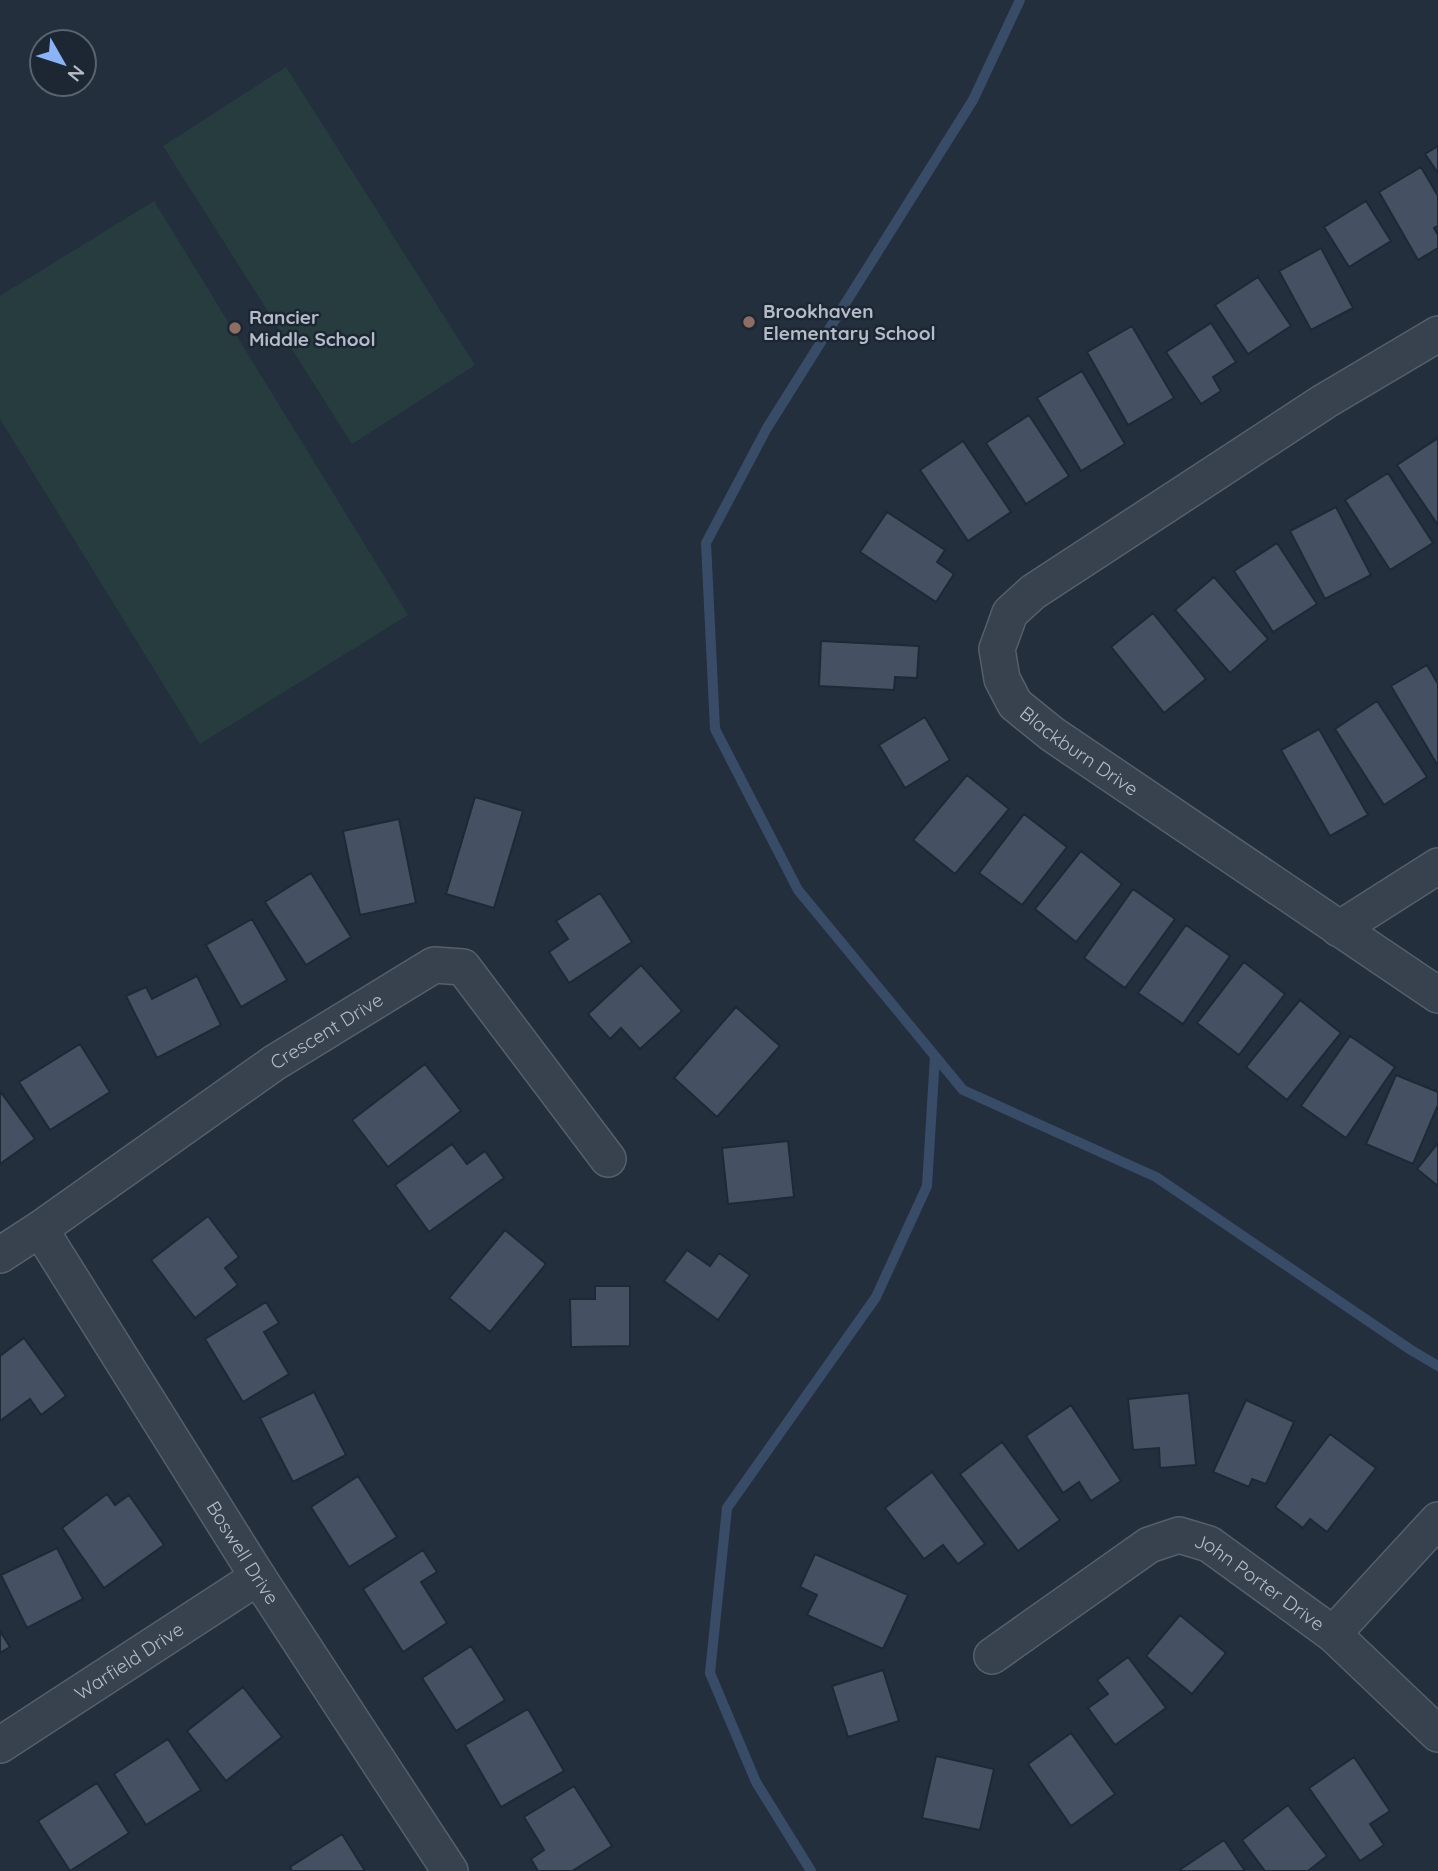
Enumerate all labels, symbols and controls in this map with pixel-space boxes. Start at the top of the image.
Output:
north arrow [28,28,98,98]
text: N [62,61,90,87]
place label: Brookhaven Elementary School [763,299,936,345]
place label: Rancier Middle School [249,305,376,351]
marker: Brookhaven Elementary School [741,314,757,330]
marker: Rancier Middle School [227,320,243,336]
street label: Blackburn Drive [1015,701,1143,801]
street label: Crescent Drive [266,987,387,1075]
street label: Boswell Drive [201,1497,285,1609]
street label: John Porter Drive [1192,1528,1329,1636]
street label: Warfield Drive [70,1617,188,1705]

